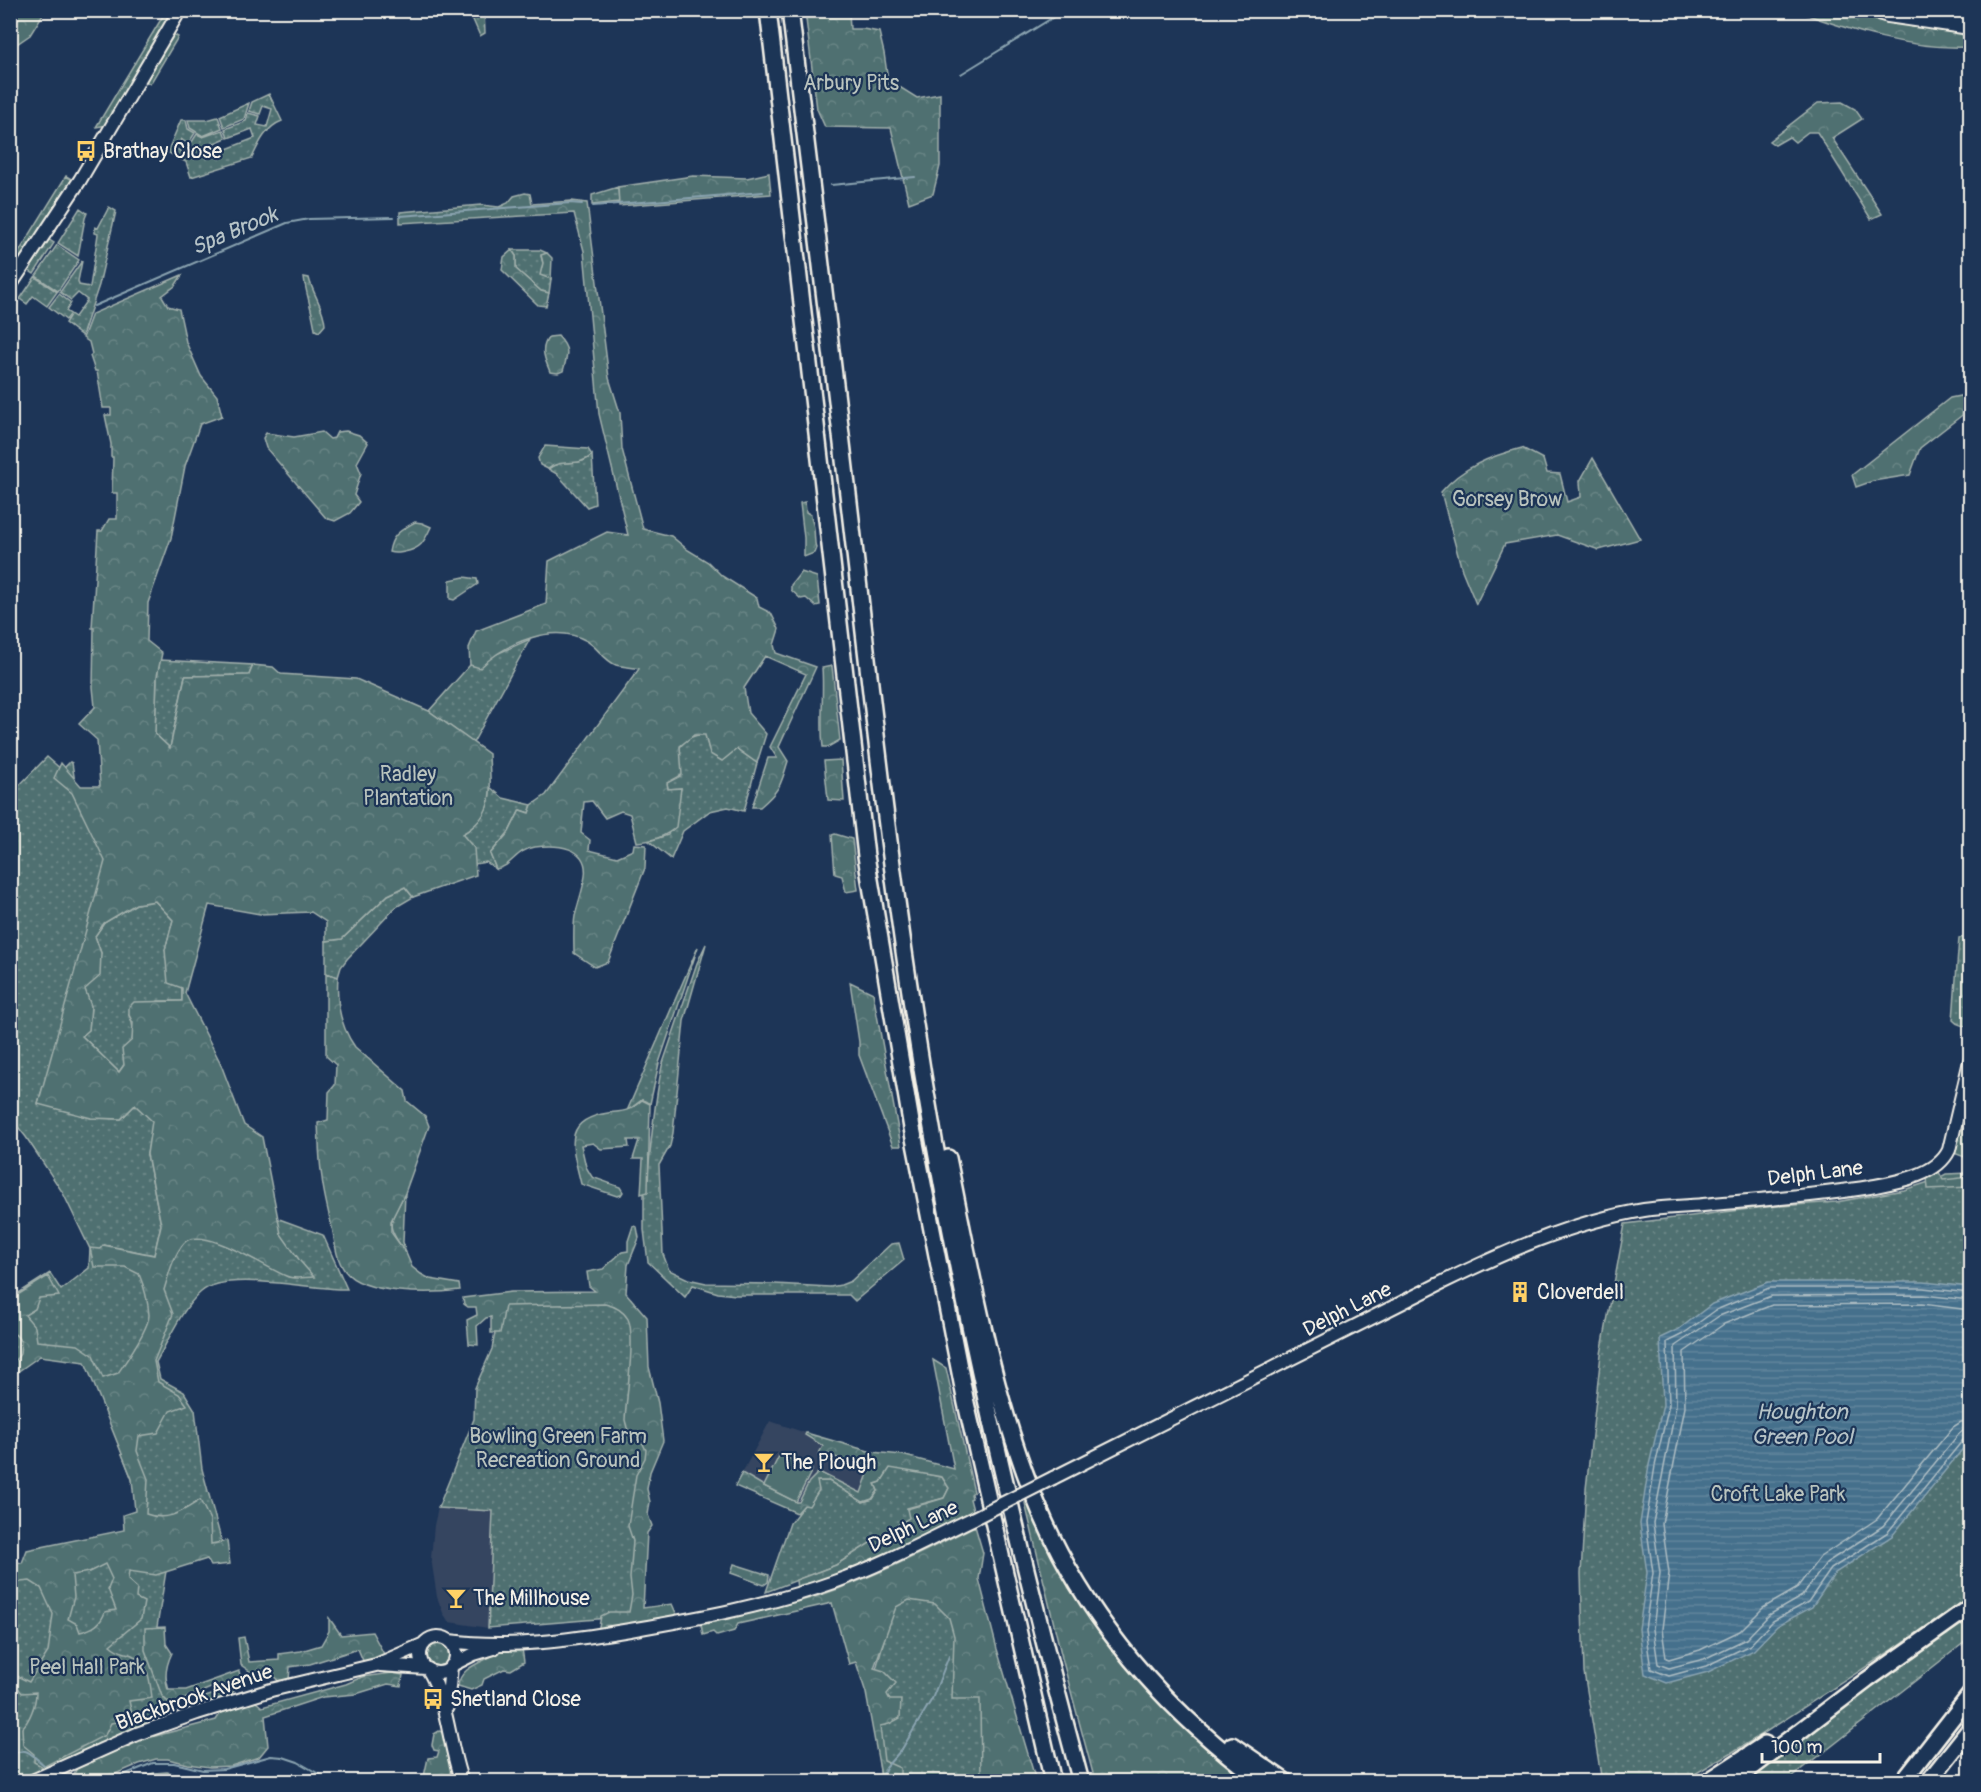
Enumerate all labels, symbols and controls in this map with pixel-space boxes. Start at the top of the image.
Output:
park label: Arbury Pits [803,70,900,97]
place label: Brathay Close [103,138,223,165]
bus stop icon: Brathay Close [74,139,98,163]
water label: Spa Brook [187,200,283,262]
park label: Gorsey Brow [1452,486,1562,513]
park label: Radley Plantation [363,761,453,812]
street label: Delph Lane [1766,1154,1865,1193]
street label: Delph Lane [1298,1275,1397,1343]
place label: Cloverdell [1537,1279,1624,1306]
building icon: Cloverdell [1508,1280,1532,1304]
water label: Houghton Green Pool [1751,1398,1856,1451]
park label: Bowling Green Farm Recreation Ground [469,1423,647,1474]
place label: The Plough [781,1449,876,1476]
bar icon: The Plough [752,1450,776,1474]
park label: Croft Lake Park [1711,1481,1846,1508]
street label: Delph Lane [864,1494,963,1559]
place label: The Millhouse [473,1585,590,1612]
bar icon: The Millhouse [444,1586,468,1610]
park label: Peel Hall Park [29,1654,145,1681]
street label: Blackbrook Avenue [112,1658,277,1737]
place label: Shetland Close [450,1686,581,1713]
bus stop icon: Shetland Close [421,1687,445,1711]
scale bar [1762,1726,1880,1764]
text: 100 m [1771,1736,1823,1759]

